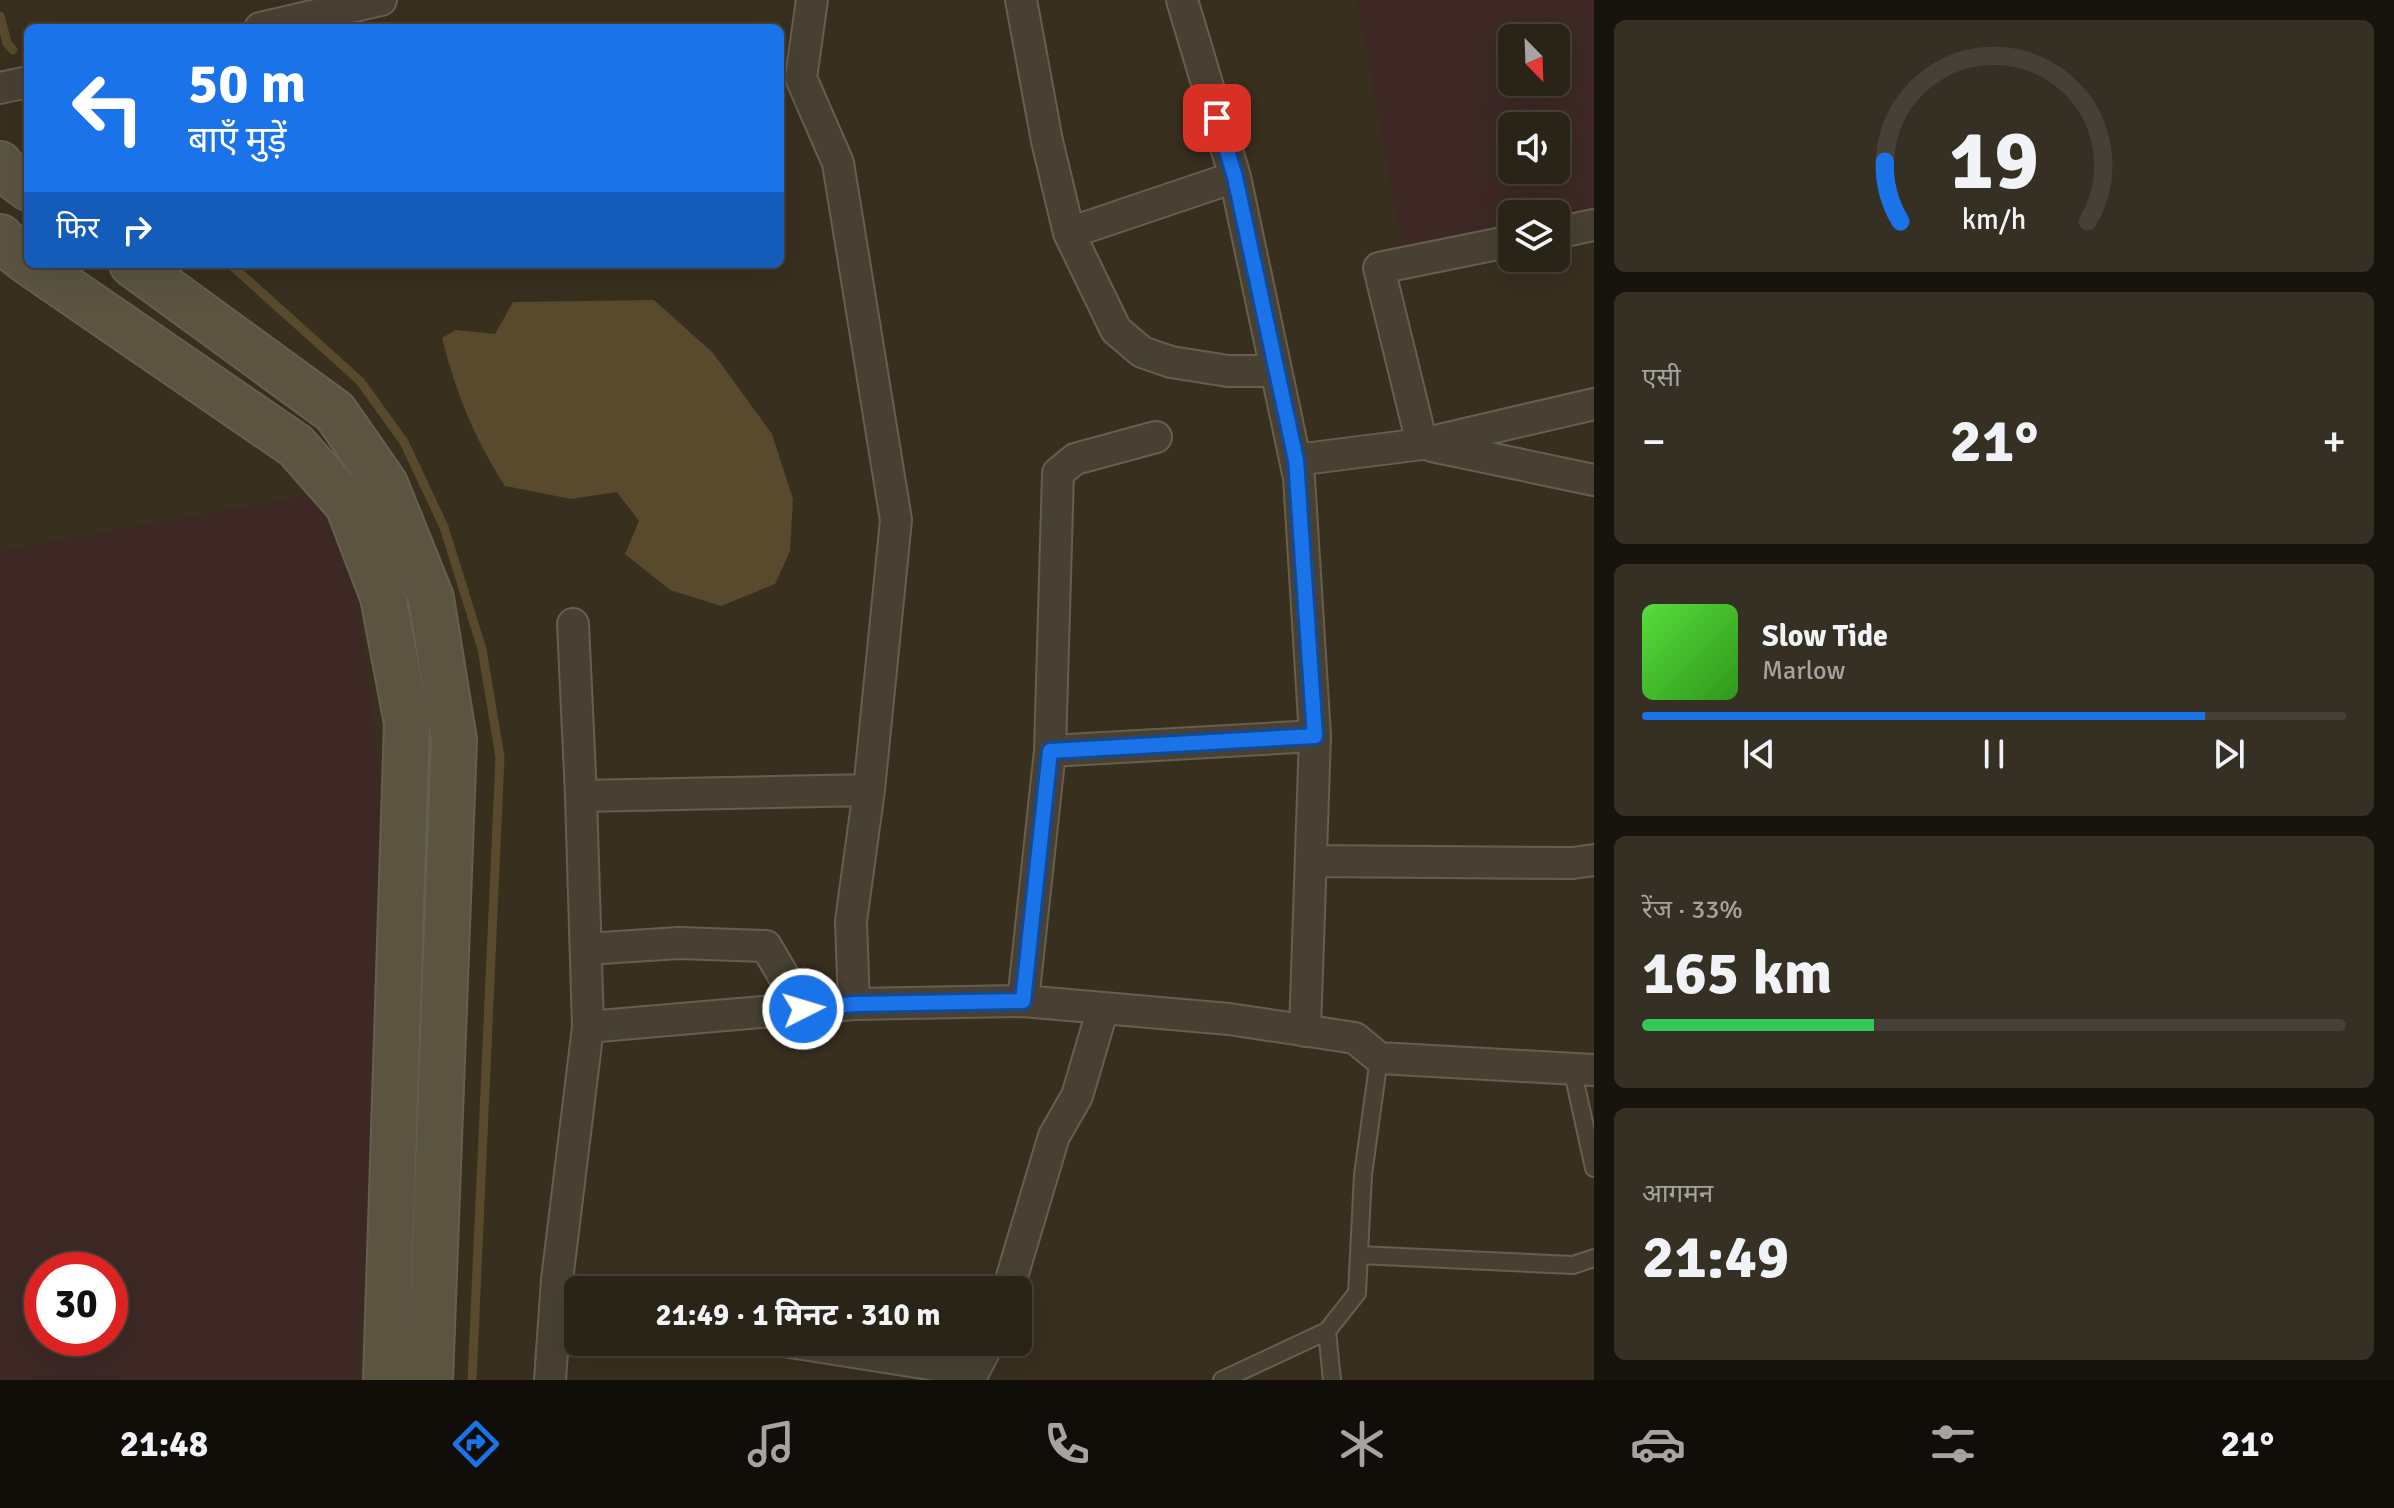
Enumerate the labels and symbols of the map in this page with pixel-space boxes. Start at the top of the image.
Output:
north arrow [1498,24,1570,96]
pin [1183,84,1251,152]
position arrow [761,967,845,1051]
speed limit sign: 30 [24,1252,128,1356]

